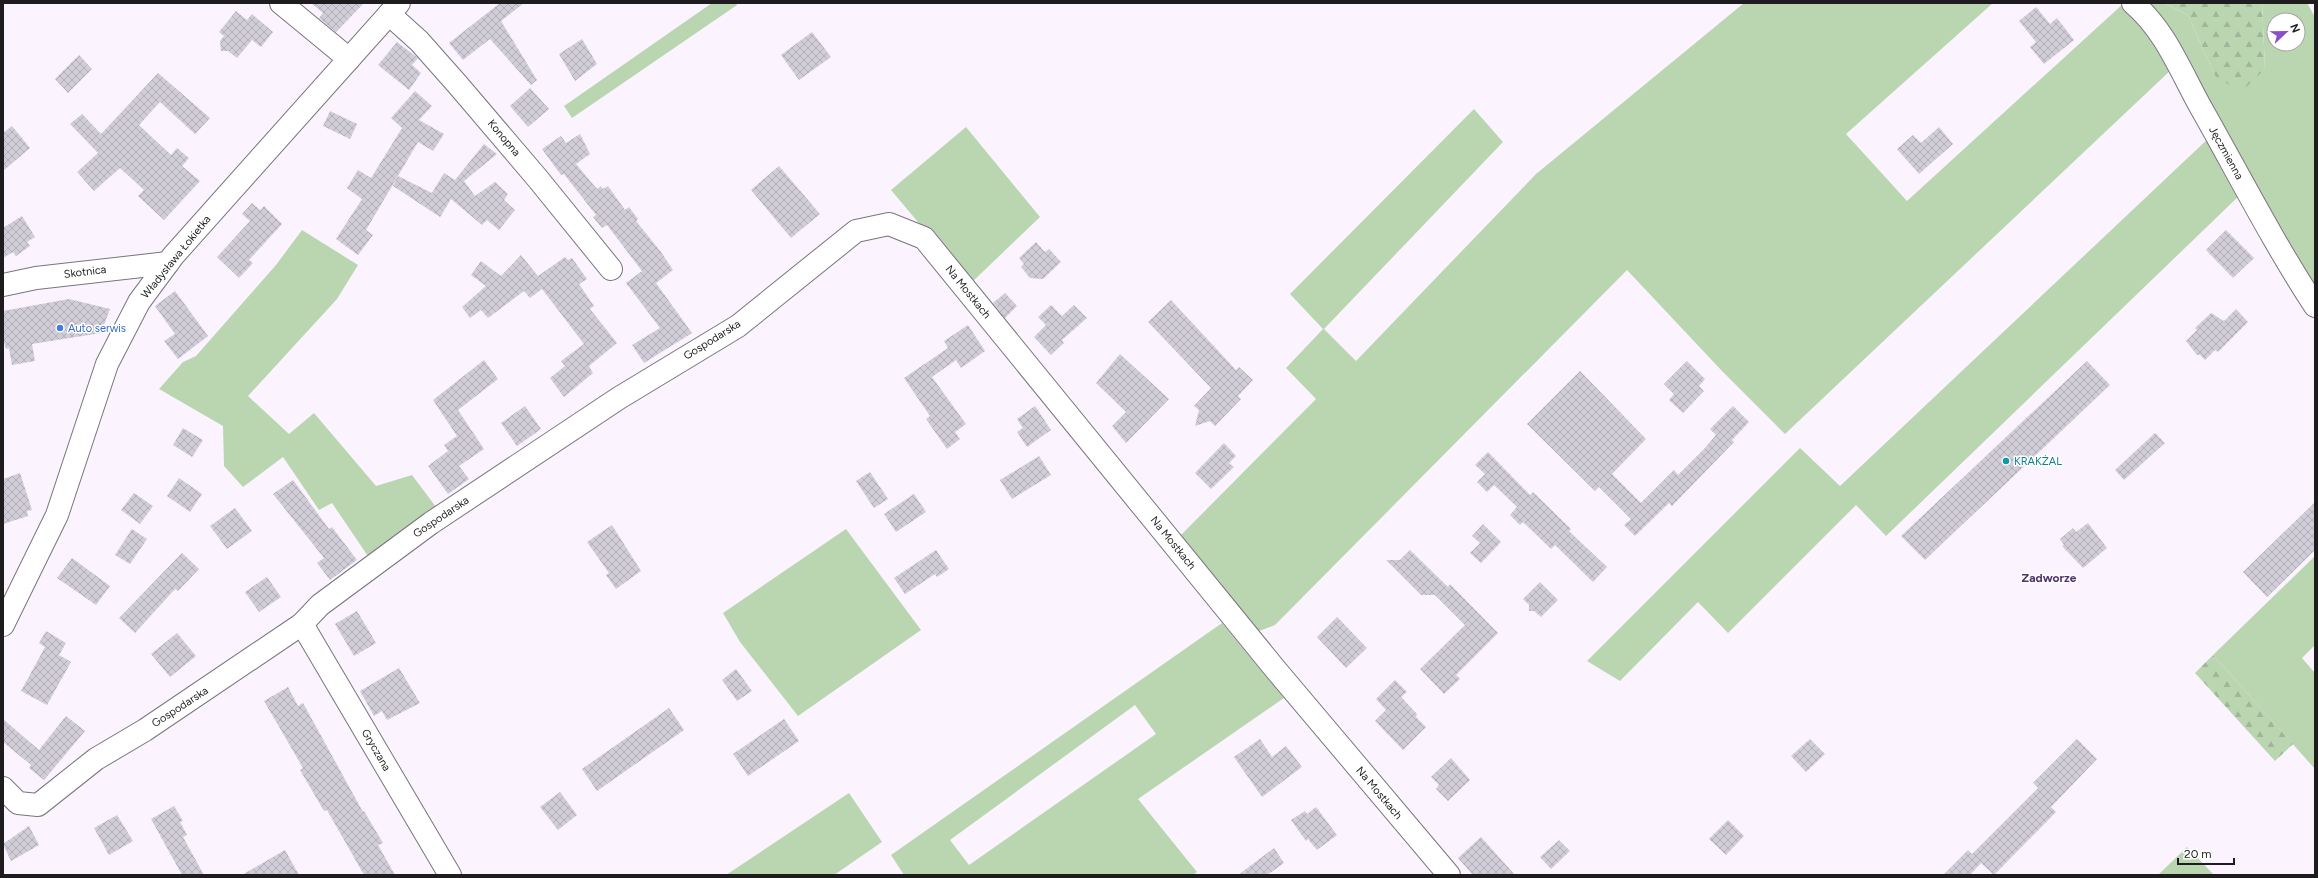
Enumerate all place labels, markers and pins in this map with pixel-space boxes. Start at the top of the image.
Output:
place label: Auto serwis [68,322,126,335]
marker: Auto serwis [55,323,65,333]
place label: KRAKŻAL [2014,455,2062,468]
marker: KRAKŻAL [2001,456,2011,466]

